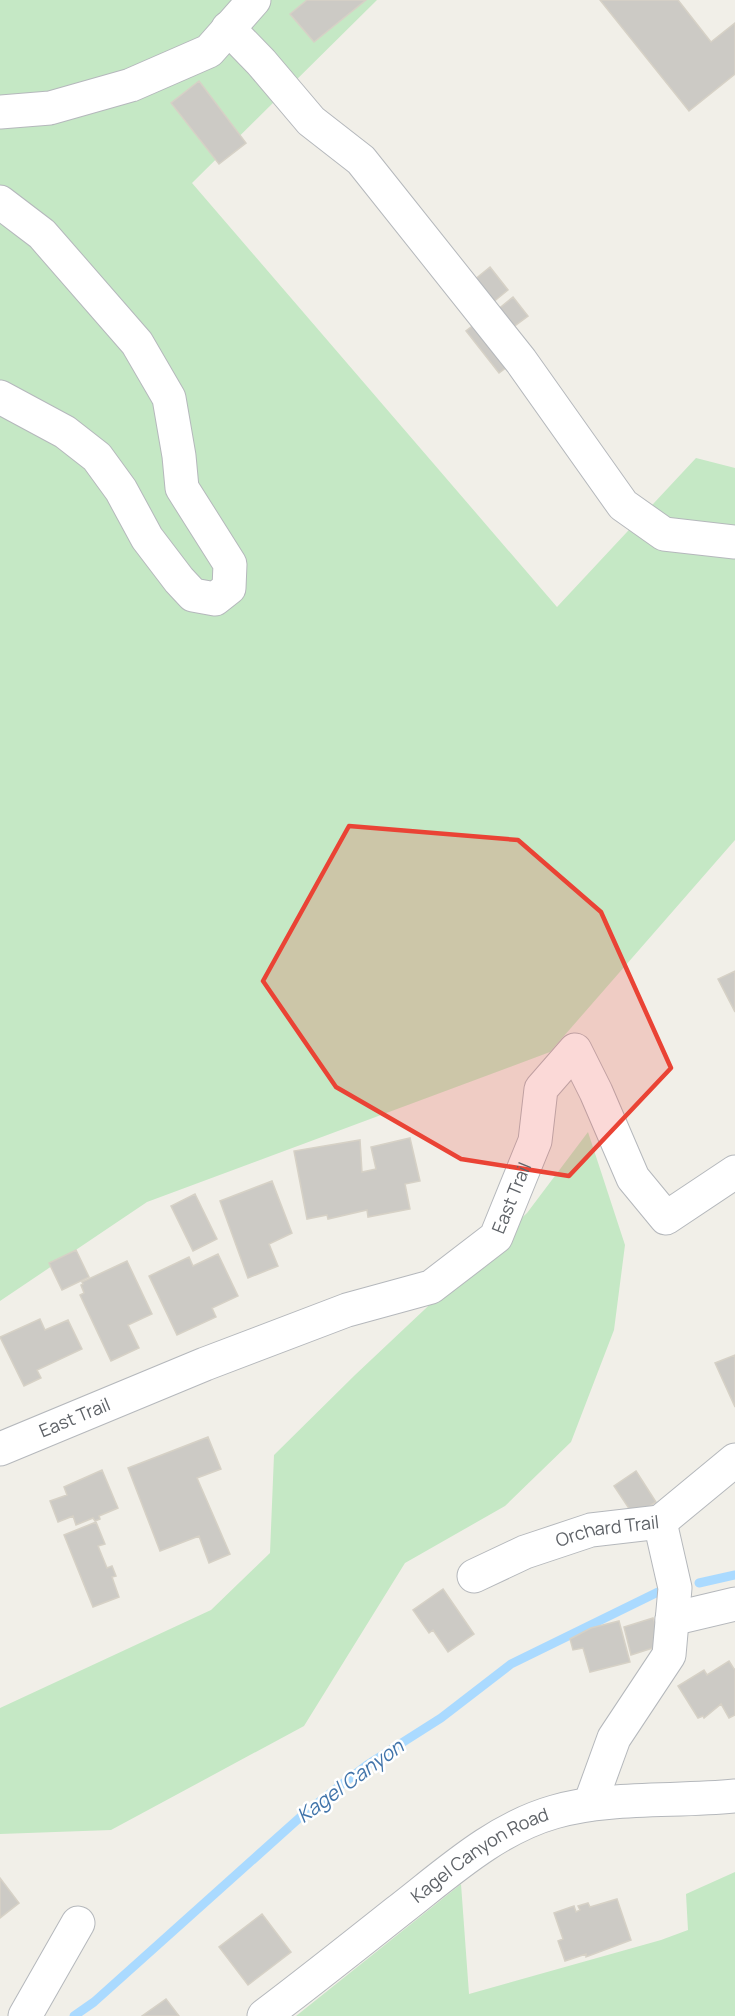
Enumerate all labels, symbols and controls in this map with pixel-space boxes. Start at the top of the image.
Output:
street label: East Trail [486,1158,536,1237]
street label: East Trail [35,1392,114,1442]
street label: Orchard Trail [552,1509,660,1552]
water label: Kagel Canyon [291,1732,409,1829]
street label: Kagel Canyon Road [405,1802,551,1908]

